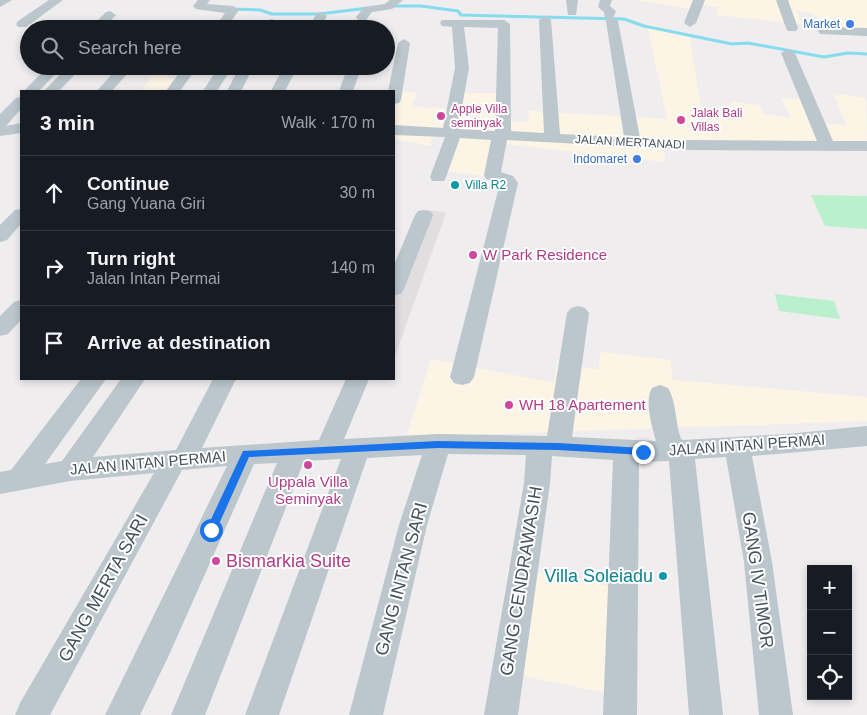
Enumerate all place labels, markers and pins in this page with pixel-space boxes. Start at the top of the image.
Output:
place label: Market [803,17,841,31]
marker: Market [844,18,856,30]
place label: Apple Villa seminyak [451,102,508,130]
place label: Jalak Bali Villas [691,106,742,134]
marker: Apple Villa seminyak [435,110,447,122]
marker: Jalak Bali Villas [675,114,687,126]
place label: Indomaret [573,152,628,166]
marker: Indomaret [631,153,643,165]
place label: Villa R2 [465,178,506,192]
marker: Villa R2 [449,179,461,191]
place label: W Park Residence [483,246,607,263]
marker: W Park Residence [467,249,479,261]
place label: WH 18 Apartement [519,396,647,413]
marker: WH 18 Apartement [503,399,515,411]
marker: Uppala Villa Seminyak [302,459,314,471]
place label: Uppala Villa Seminyak [268,473,349,507]
place label: Bismarkia Suite [226,551,351,571]
marker: Bismarkia Suite [210,555,222,567]
place label: Villa Soleiadu [544,566,653,586]
marker: Villa Soleiadu [657,570,669,582]

